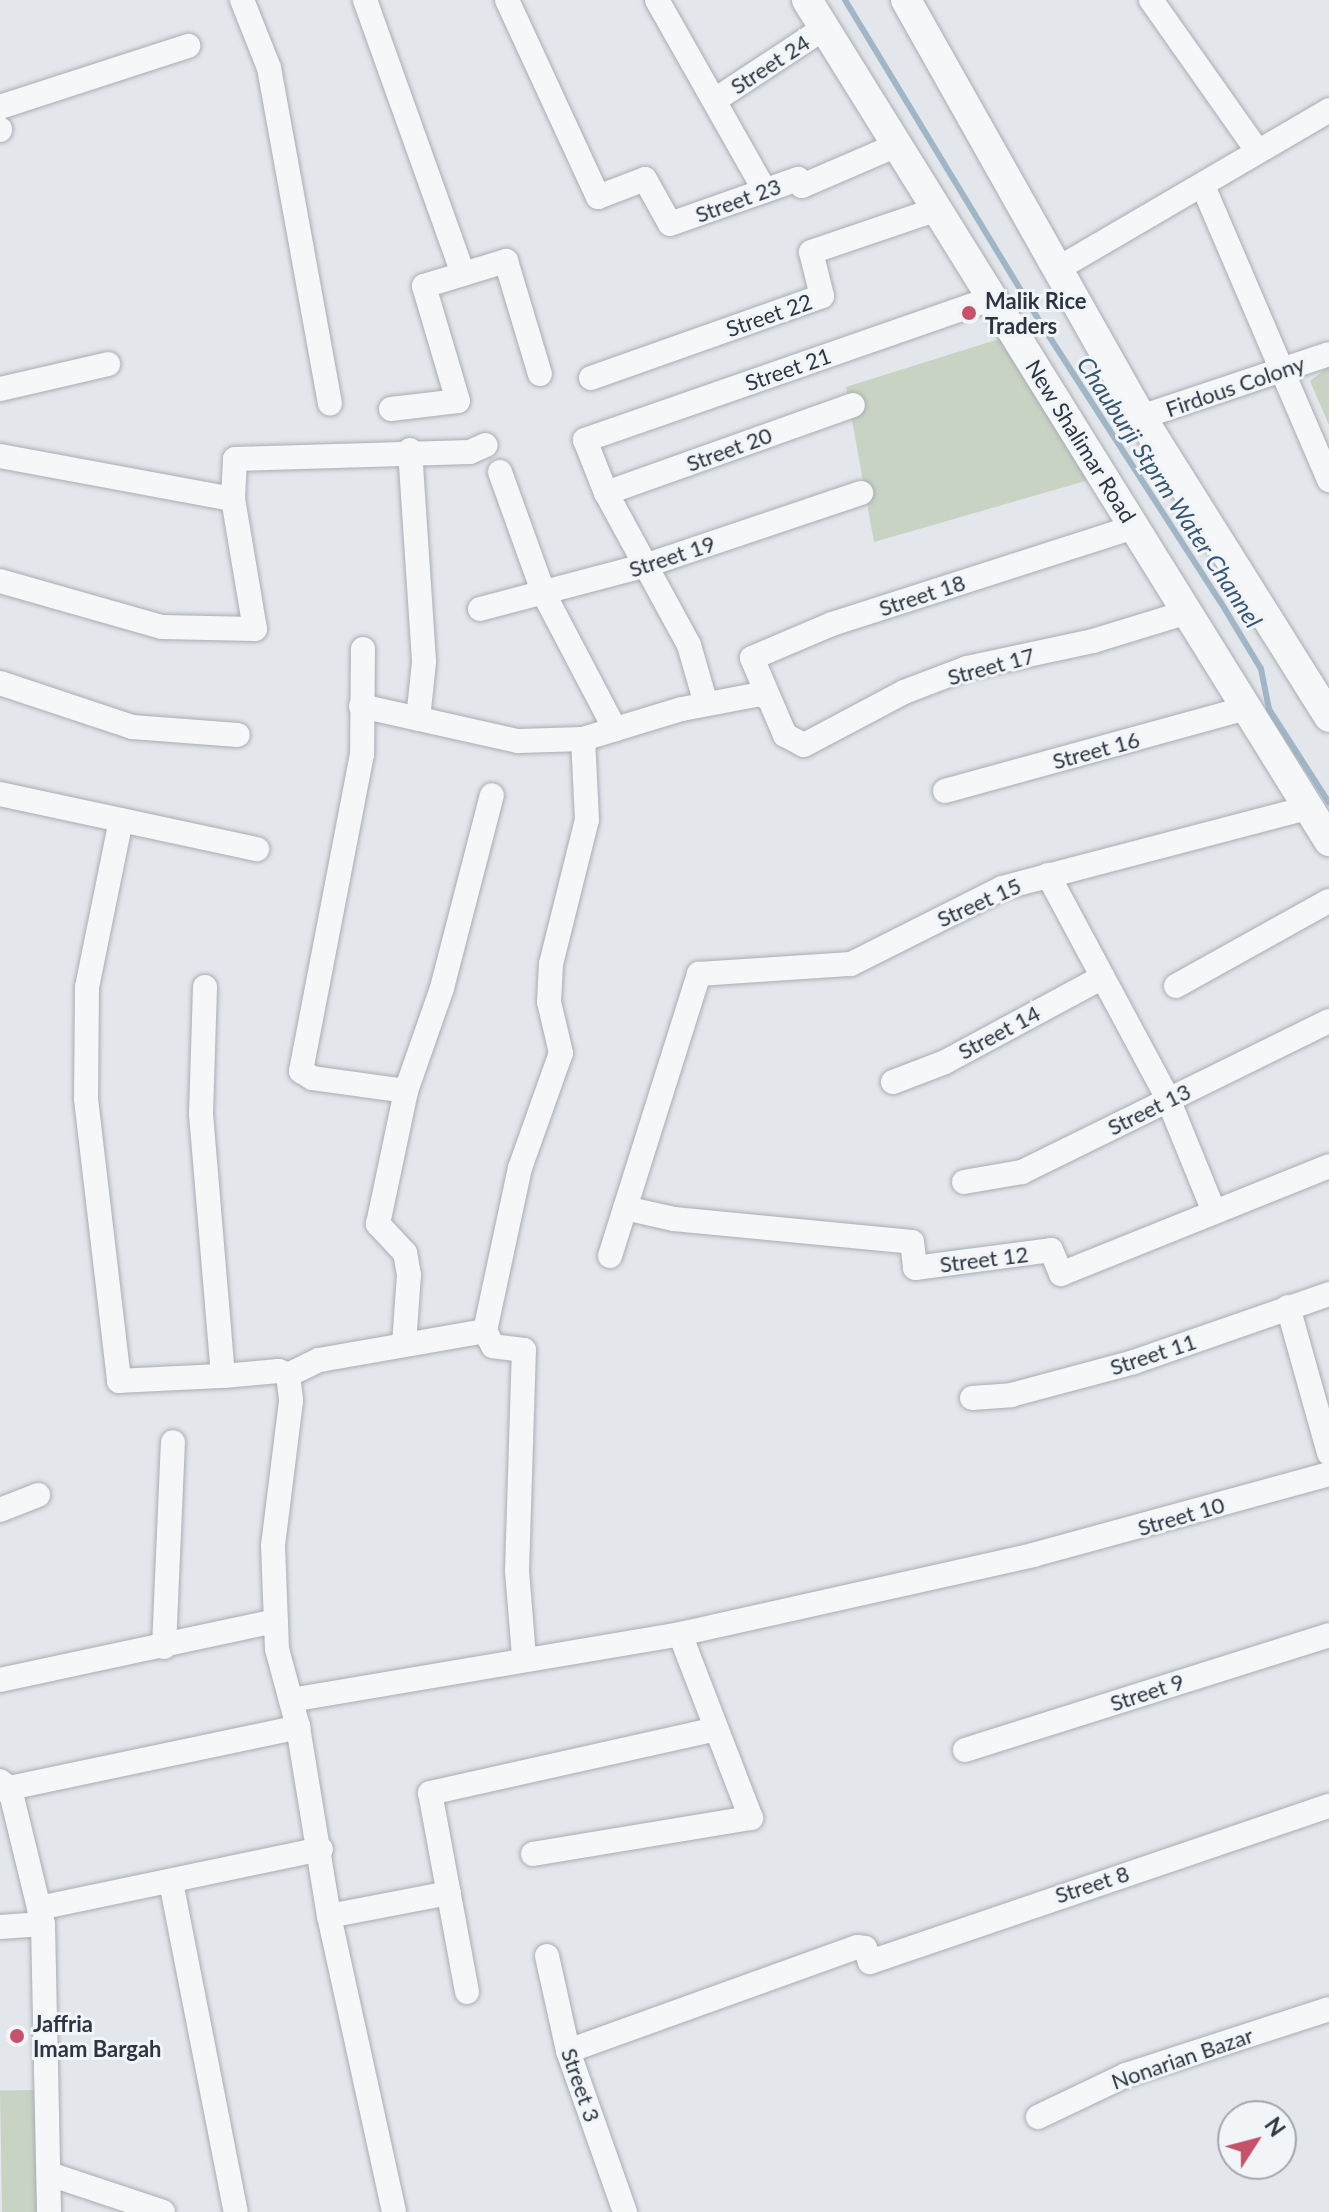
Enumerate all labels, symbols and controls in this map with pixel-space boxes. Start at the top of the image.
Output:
street label: Street 24 [725,29,815,99]
street label: Street 23 [692,172,784,228]
place label: Malik Rice Traders [985,287,1087,338]
street label: Street 22 [723,288,815,342]
marker: Malik Rice Traders [960,304,978,322]
street label: Street 21 [742,342,834,396]
street label: Firdous Colony [1162,350,1308,422]
water label: Chauburji Stprm Water Channel [1071,351,1269,633]
street label: New Shalimar Road [1020,354,1142,528]
street label: Street 20 [683,421,775,477]
street label: Street 19 [626,530,718,582]
street label: Street 18 [876,569,968,621]
street label: Street 17 [945,642,1037,690]
street label: Street 16 [1050,726,1142,774]
street label: Street 15 [933,872,1025,932]
street label: Street 14 [953,999,1045,1065]
street label: Street 13 [1103,1078,1195,1140]
street label: Street 12 [938,1240,1030,1278]
street label: Street 11 [1107,1328,1199,1380]
street label: Street 10 [1135,1491,1227,1541]
street label: Street 9 [1107,1668,1187,1716]
street label: Street 8 [1052,1860,1132,1908]
place label: Jaffria Imam Bargah [33,2010,161,2062]
street label: Nonarian Bazar [1108,2021,1256,2095]
marker: Jaffria Imam Bargah [8,2027,26,2045]
street label: Street 3 [556,2045,606,2125]
north arrow [1217,2100,1297,2180]
text: N [1259,2112,1291,2142]

